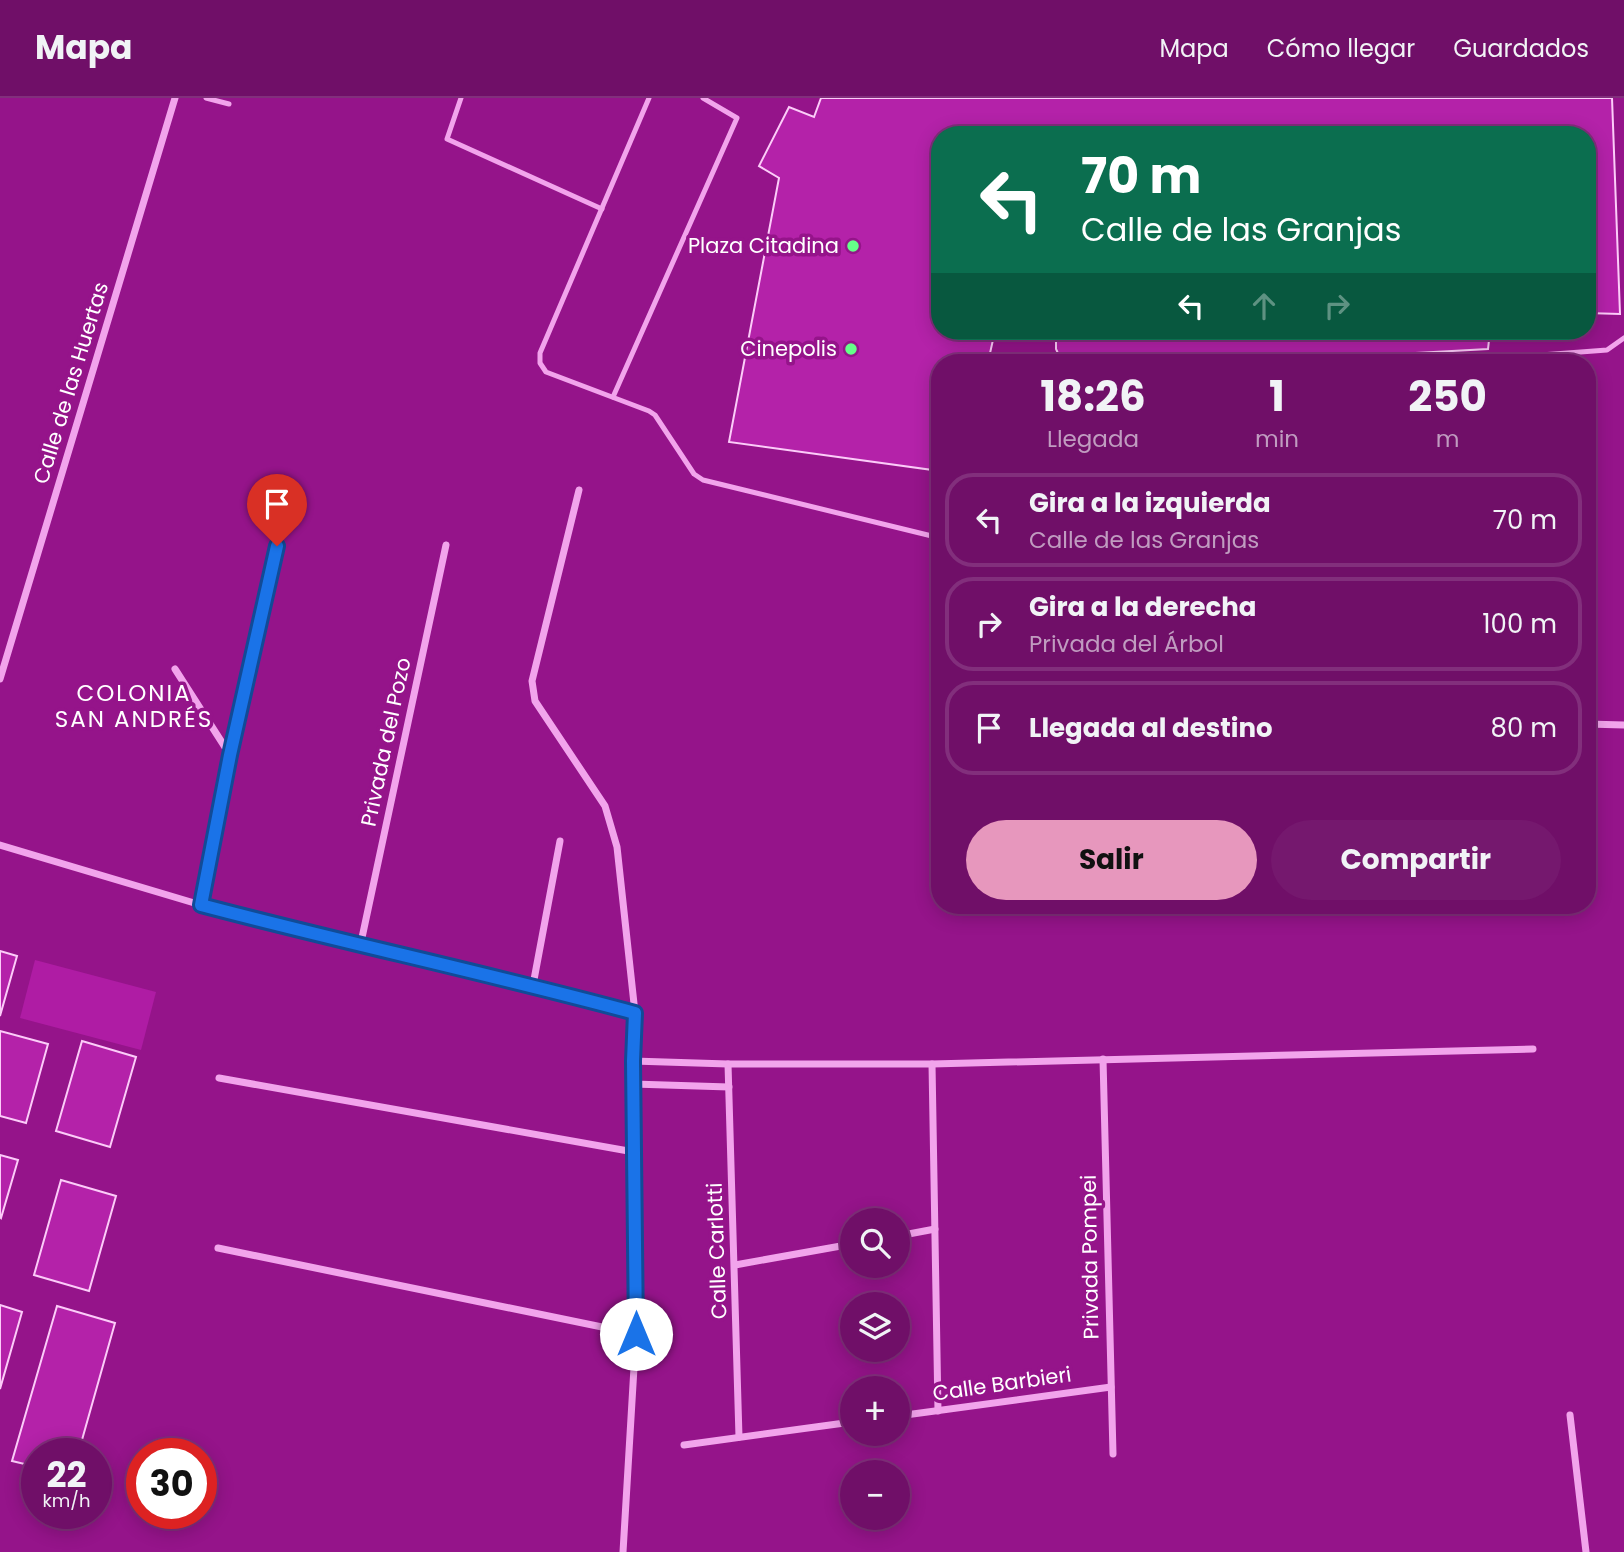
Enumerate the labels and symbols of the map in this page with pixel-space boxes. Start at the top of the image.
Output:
place label: Plaza Citadina [688,231,839,260]
marker: Plaza Citadina [845,238,861,254]
street label: Calle de las Huertas [26,278,115,487]
place label: Cinepolis [740,334,837,363]
marker: Cinepolis [843,341,859,357]
pin [247,474,307,546]
street label: Privada del Pozo [353,655,418,829]
district label: COLONIA SAN ANDRÉS [55,677,213,735]
street label: Privada Pompei [1074,1174,1105,1340]
street label: Calle Carlotti [700,1182,733,1320]
position arrow [599,1297,673,1371]
street label: Calle Barbieri [931,1359,1073,1408]
speed limit sign: 30 [126,1438,217,1529]

